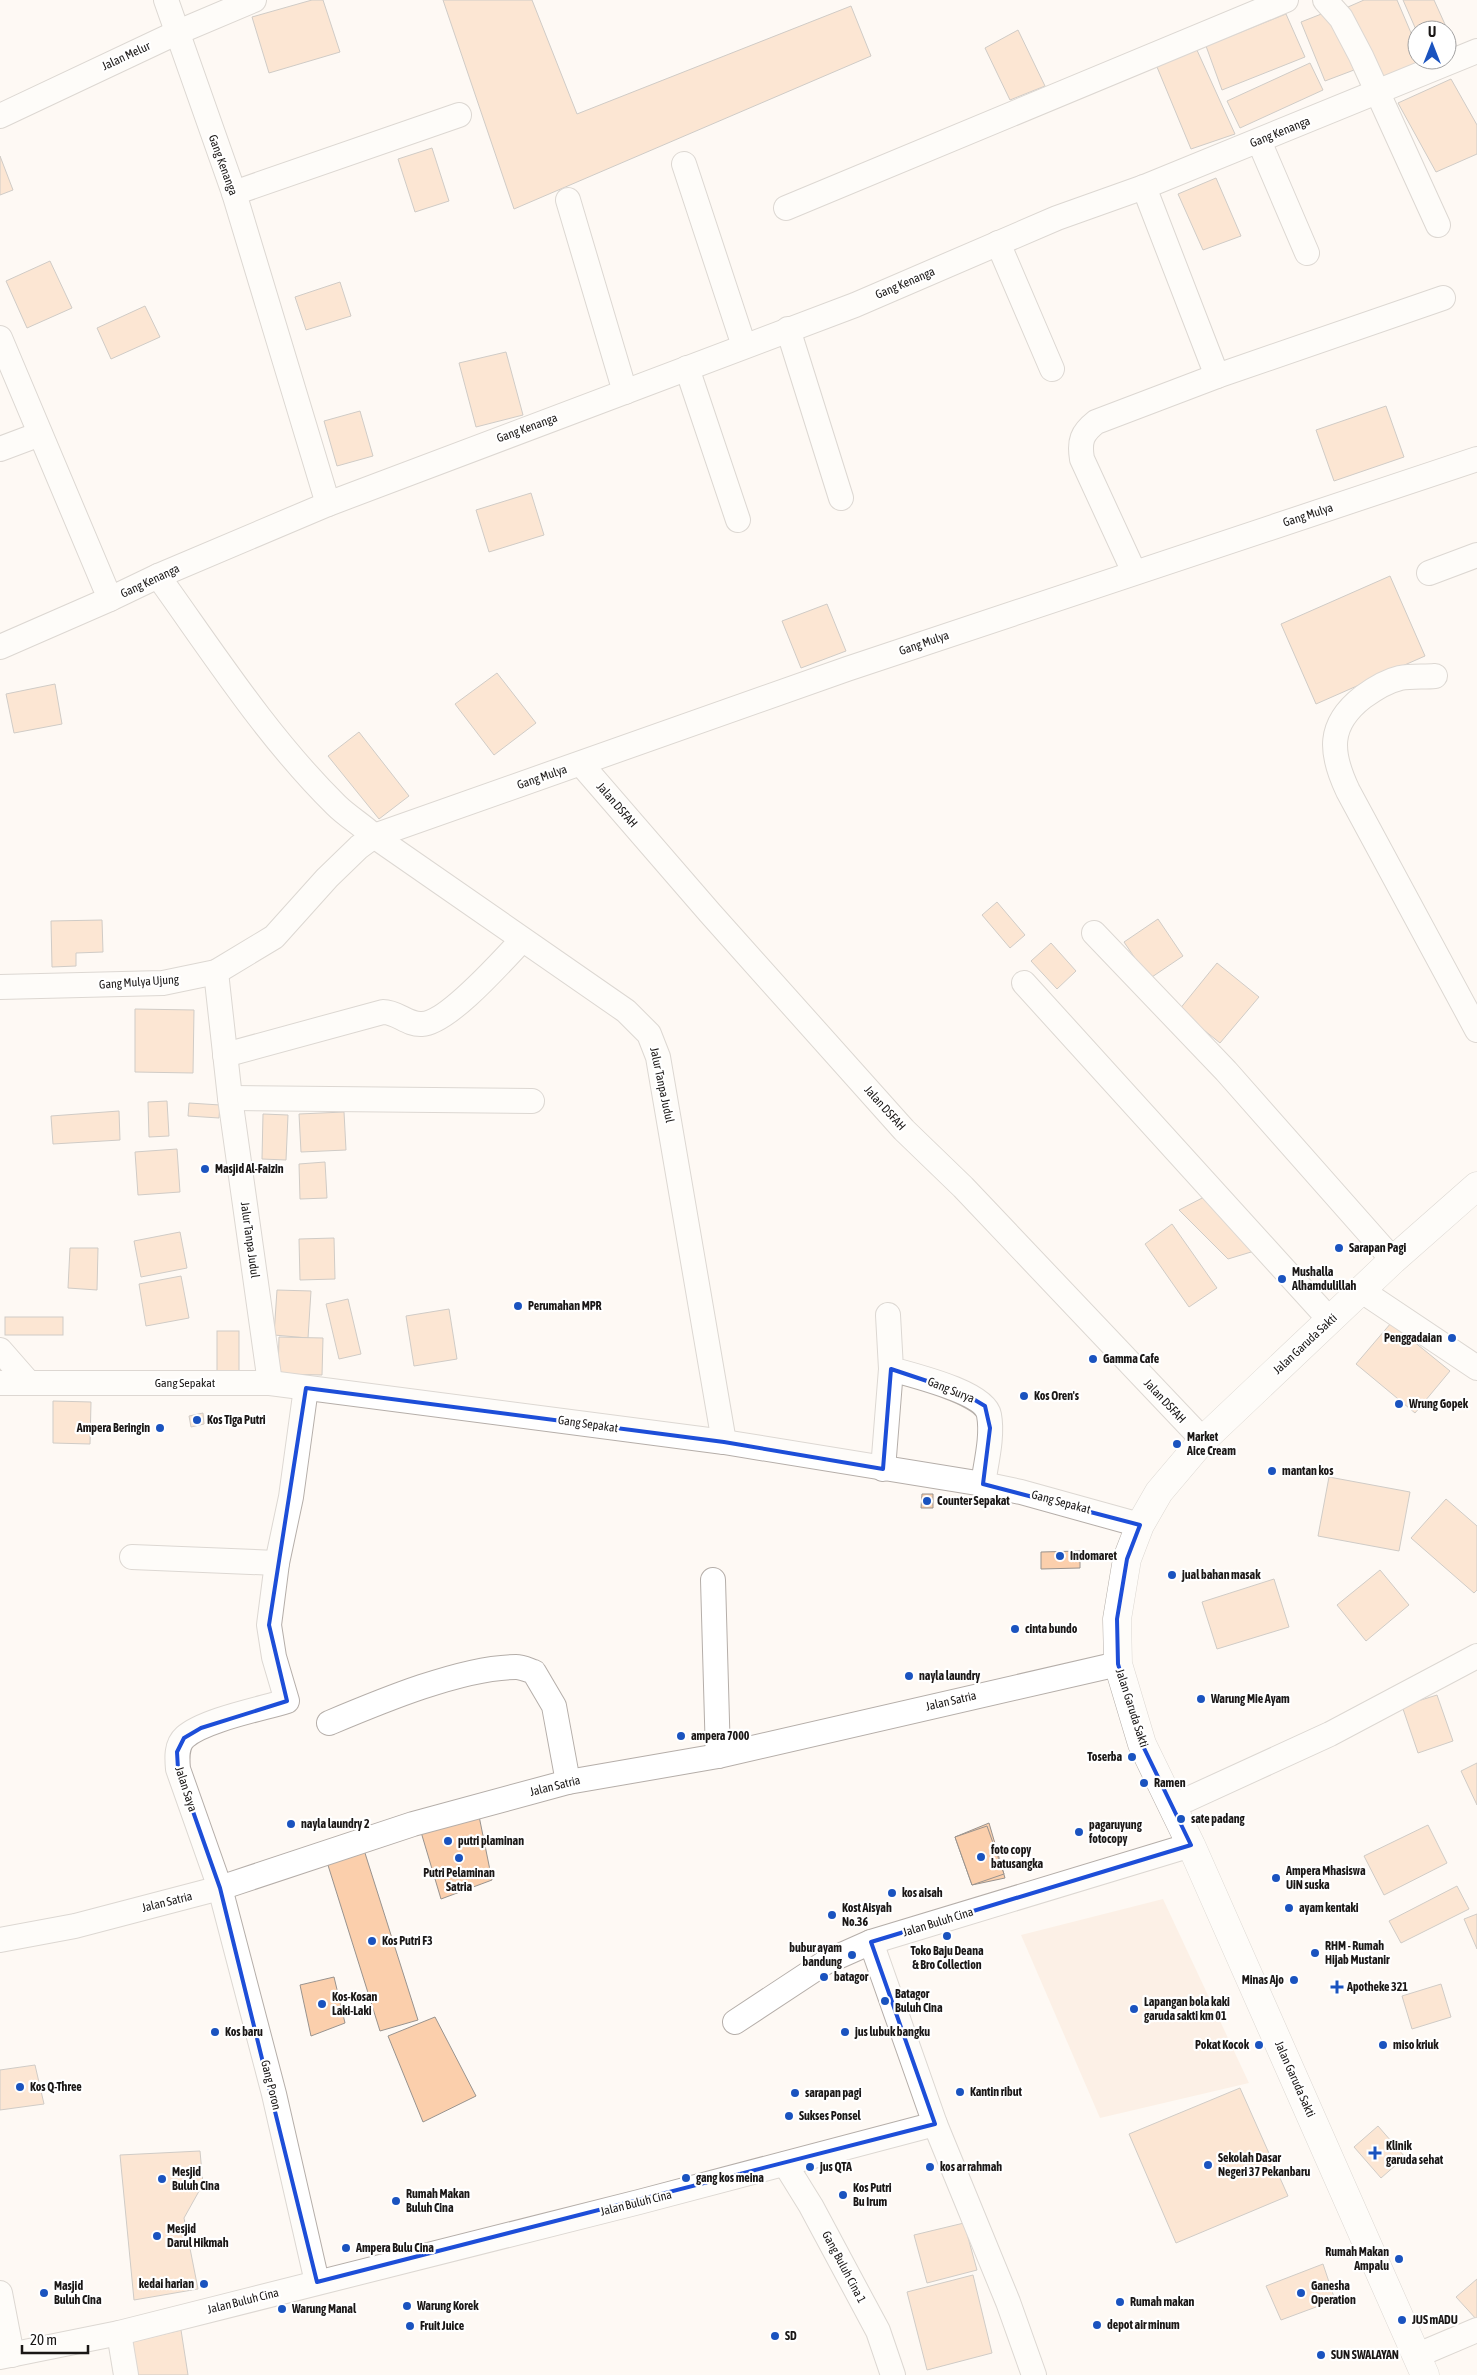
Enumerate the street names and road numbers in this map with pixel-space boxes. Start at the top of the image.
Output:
street label: Jalan Melur [100,39,153,73]
street label: Gang Kenanga [1248,114,1312,150]
street label: Gang Kenanga [206,133,240,197]
street label: Gang Kenanga [873,264,937,302]
street label: Gang Kenanga [495,411,559,445]
street label: Gang Mulya [1281,500,1335,530]
street label: Gang Kenanga [118,561,182,601]
street label: Gang Mulya [897,628,951,658]
street label: Gang Mulya [515,762,569,792]
street label: Jalan DSFAH [594,780,640,830]
street label: Gang Mulya Ujung [99,972,180,992]
street label: Jalur Tanpa Judul [647,1046,677,1125]
street label: Jalan DSFAH [861,1083,909,1133]
street label: Jalur Tanpa Judul [238,1201,262,1280]
street label: Jalan Garuda Sakti [1270,1311,1340,1377]
street label: Gang Surya [925,1374,977,1406]
street label: Gang Sepakat [155,1376,216,1390]
street label: Jalan DSFAH [1141,1376,1189,1426]
street label: Gang Sepakat [557,1413,620,1435]
street label: Gang Sepakat [1030,1487,1093,1517]
street label: Jalan Garuda Sakti [1113,1667,1151,1749]
street label: Jalan Satria [924,1688,978,1714]
street label: Jalan Saya [172,1765,200,1813]
street label: Jalan Satria [528,1773,582,1799]
street label: Jalan Satria [140,1889,194,1915]
street label: Jalan Buluh Cina [901,1905,975,1939]
street label: Jalan Garuda Sakti [1272,2039,1318,2119]
street label: Gang Poron [258,2059,284,2111]
street label: Jalan Buluh Cina [599,2187,673,2219]
street label: Gang Buluh Cina 1 [819,2229,869,2306]
street label: Jalan Buluh Cina [206,2285,280,2317]

